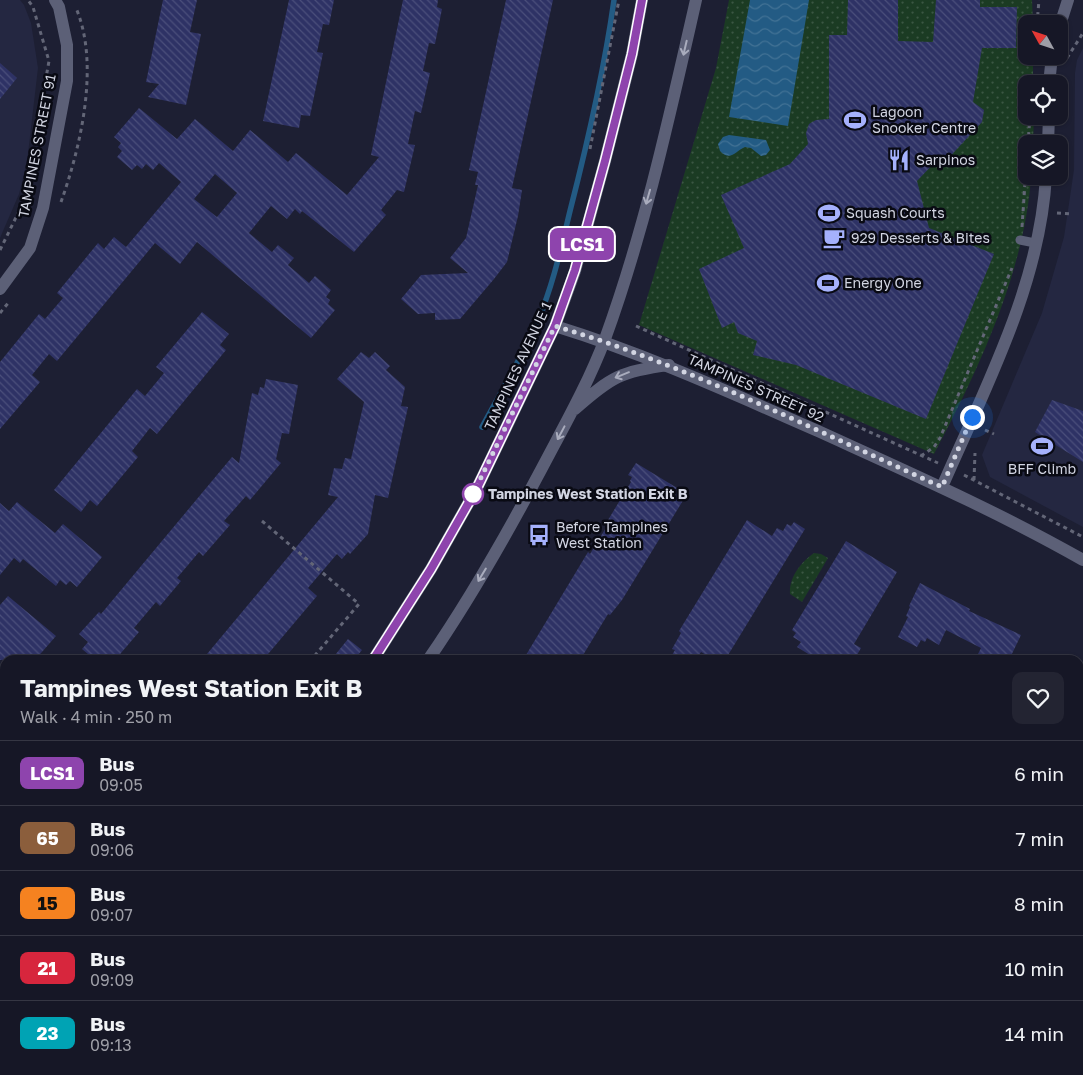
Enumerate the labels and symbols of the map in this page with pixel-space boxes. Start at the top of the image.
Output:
north arrow [1018,15,1068,65]
one-way arrow [680,39,689,55]
street label: TAMPINES STREET 91 [14,72,59,219]
place label: Lagoon Snooker Centre [872,103,976,136]
sports icon: Lagoon Snooker Centre [842,107,868,133]
restaurant icon: Sarpinos [886,147,912,173]
place label: Sarpinos [916,151,975,168]
one-way arrow [643,188,653,204]
sports icon: Squash Courts [816,200,842,226]
place label: Squash Courts [846,204,945,221]
cafe icon: 929 Desserts & Bites [821,225,847,251]
line badge: LCS1 [547,228,617,260]
place label: 929 Desserts & Bites [851,229,990,246]
sports icon: Energy One [815,270,841,296]
place label: Energy One [844,274,922,291]
street label: TAMPINES AVENUE 1 [480,299,555,433]
street label: TAMPINES STREET 92 [686,350,827,425]
one-way arrow [615,371,630,380]
your location [960,405,985,430]
one-way arrow [556,425,566,440]
sports icon: BFF Climb [1029,433,1055,459]
place label: BFF Climb [1008,460,1076,477]
marker: Tampines West Station Exit B [462,483,484,505]
place label: Tampines West Station Exit B [488,485,688,502]
place label: Before Tampines West Station [556,518,668,551]
bus stop icon: Before Tampines West Station [526,522,552,548]
one-way arrow [476,567,486,581]

